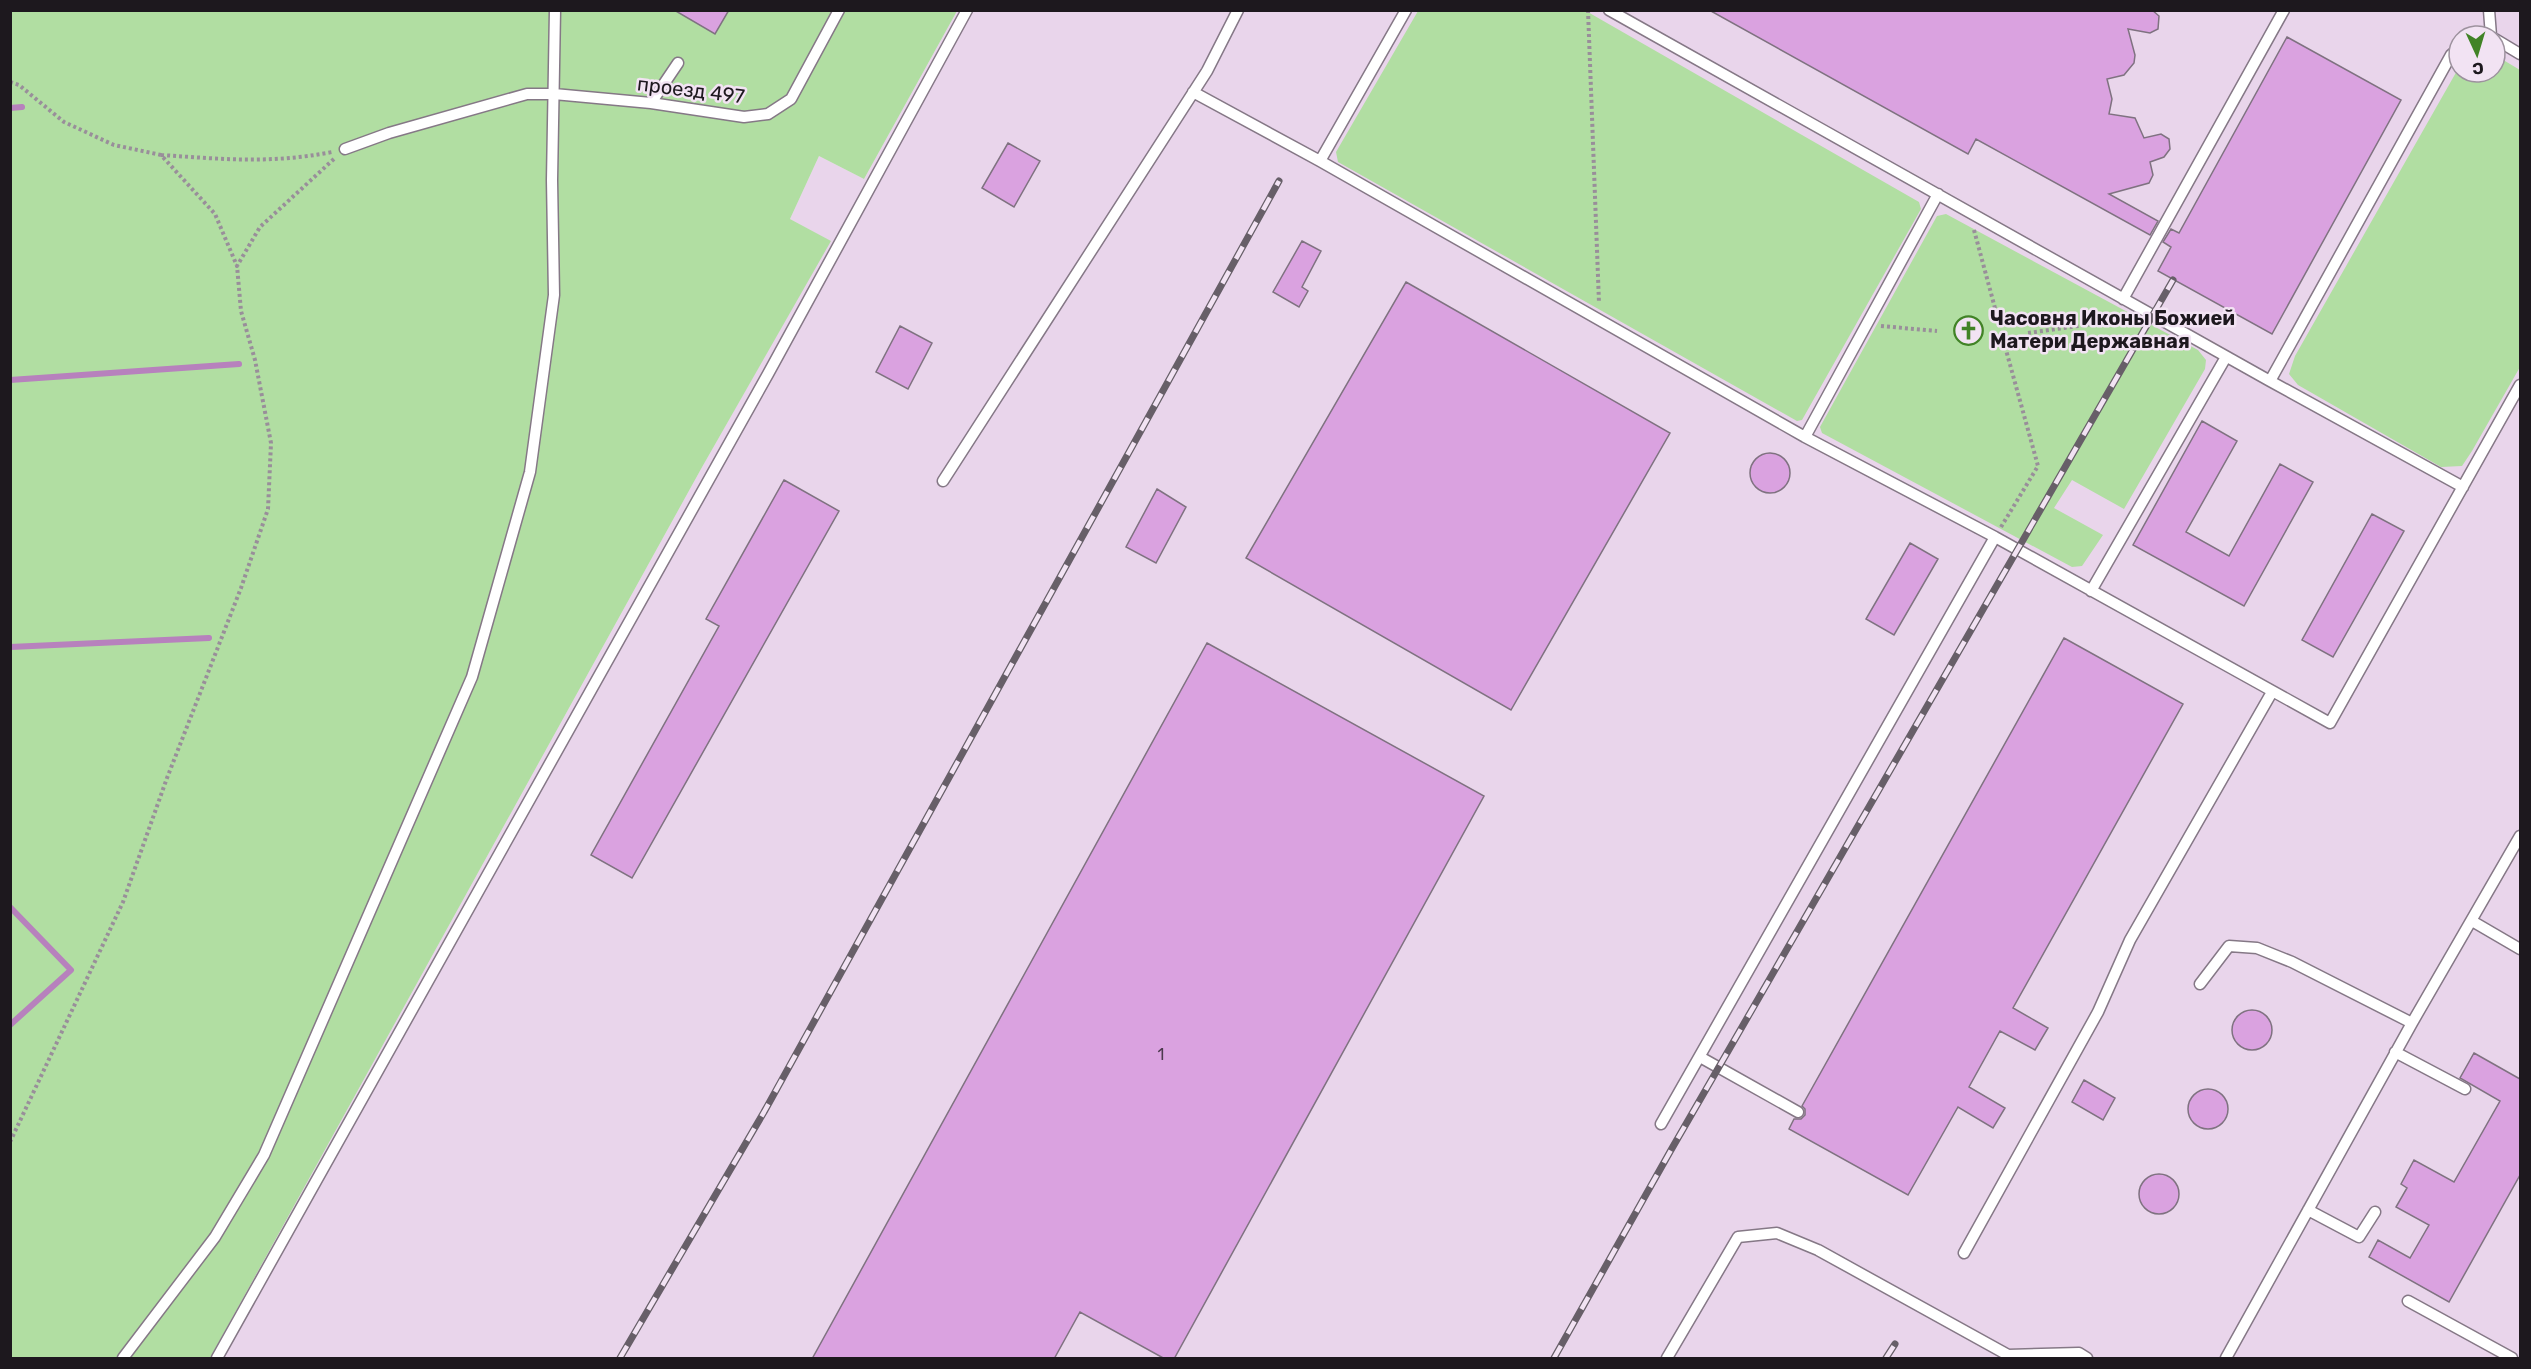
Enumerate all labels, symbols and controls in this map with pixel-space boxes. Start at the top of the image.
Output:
north arrow [2447,24,2507,84]
text: С [2472,59,2484,78]
street label: проезд 497 [636,72,746,108]
place label: Часовня Иконы Божией Матери Державная [1990,306,2235,353]
church icon: Часовня Иконы Божией Матери Державная [1953,314,1985,346]
house number: 1 [1158,1045,1164,1064]

